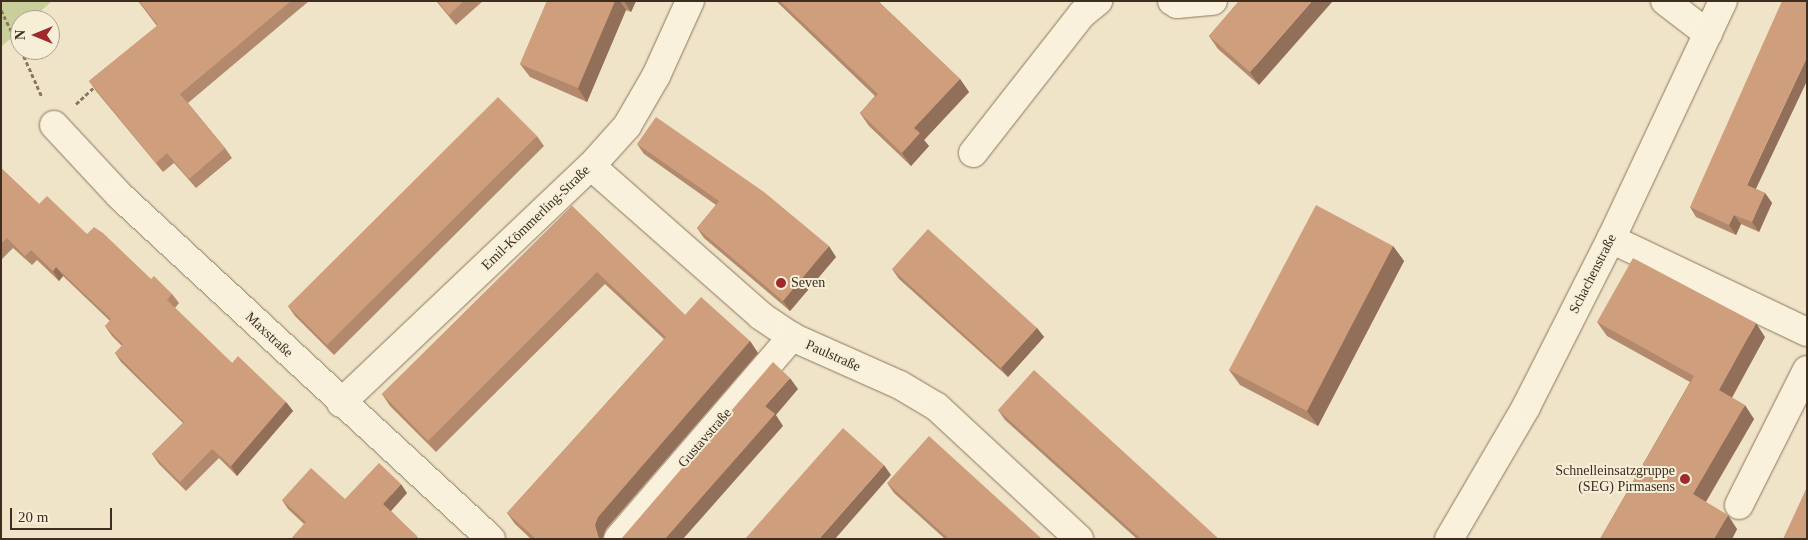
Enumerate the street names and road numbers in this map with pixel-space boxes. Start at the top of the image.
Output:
street label: Emil-Kömmerling-Straße [478,162,594,274]
street label: Schachenstraße [1566,231,1620,317]
street label: Maxstraße [242,309,296,361]
street label: Paulstraße [803,336,863,376]
street label: Gustavstraße [675,405,735,471]

